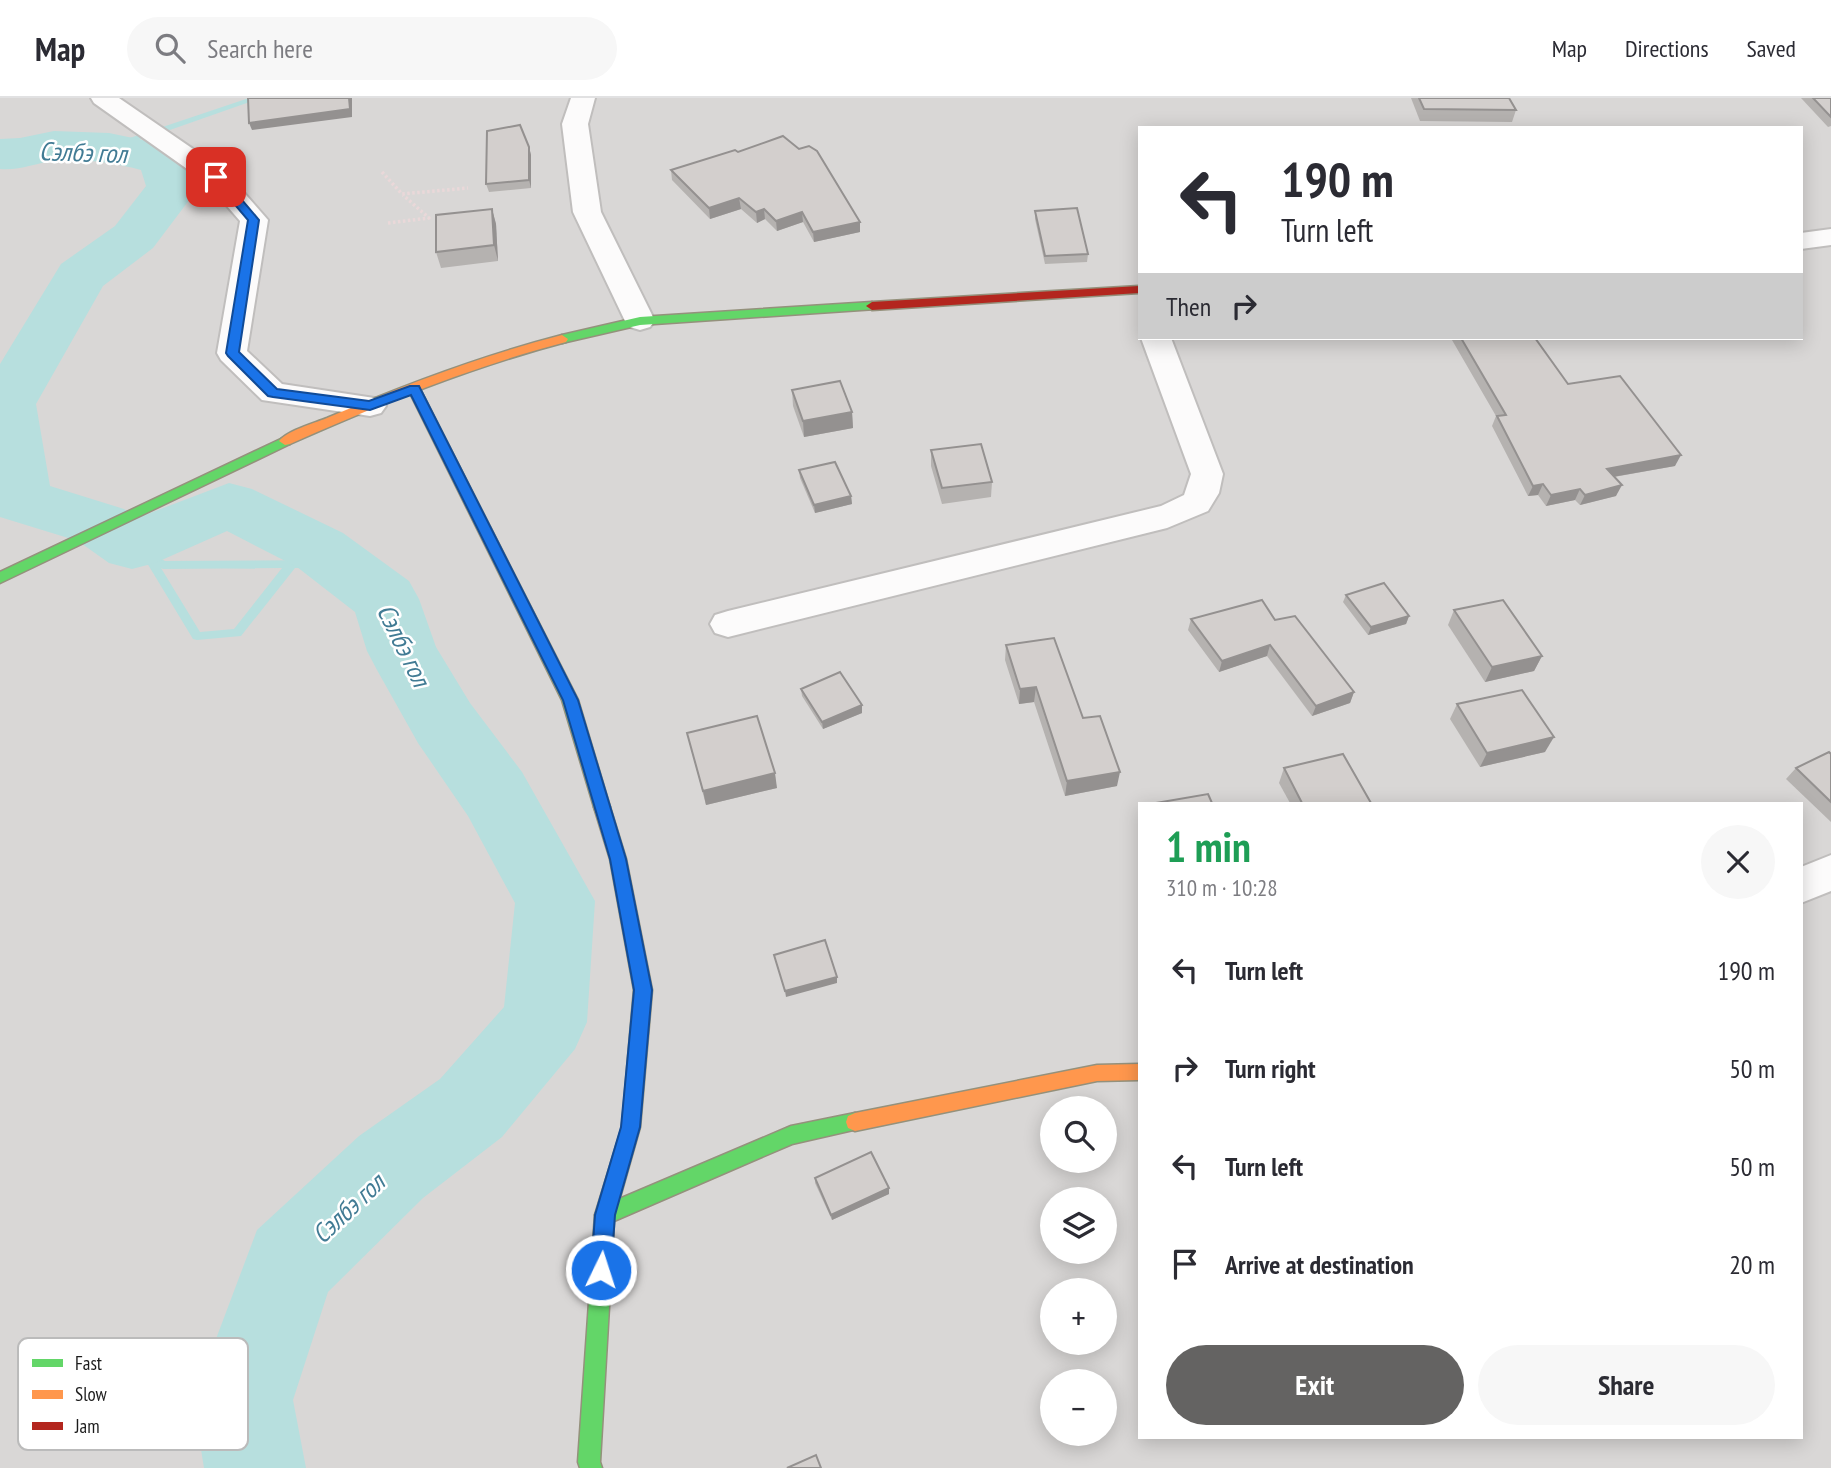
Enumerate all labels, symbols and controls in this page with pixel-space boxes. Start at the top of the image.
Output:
search box [127,17,617,80]
text: Map [35,27,85,70]
icon: search [151,29,189,67]
text: Search here [207,32,313,65]
text: Map [1552,33,1587,64]
text: Directions [1625,33,1709,64]
text: Saved [1747,33,1796,64]
water label: Сэлбэ гол [39,134,130,170]
pin [186,147,246,207]
text: 190 m [1281,147,1394,211]
icon: left [1166,154,1257,245]
icon: arrive [197,158,235,196]
text: Turn left [1281,209,1373,251]
icon: right [1225,287,1263,325]
text: Then [1166,290,1211,323]
water label: Сэлбэ гол [370,598,439,694]
text: 1 min [1166,819,1251,874]
button: close [1701,825,1775,899]
text: 310 m · 10:28 [1166,873,1278,902]
icon: left [1166,951,1204,989]
text: Turn left [1225,954,1303,987]
text: 190 m [1717,954,1775,987]
icon: right [1166,1049,1204,1087]
text: Turn right [1225,1052,1316,1085]
text: 50 m [1729,1052,1775,1085]
map controls [1040,1096,1117,1446]
button: search [1040,1096,1117,1173]
icon: left [1166,1147,1204,1185]
text: Turn left [1225,1150,1303,1183]
text: 50 m [1729,1150,1775,1183]
water label: Сэлбэ гол [305,1164,393,1250]
button: layers [1040,1187,1117,1264]
position arrow [564,1233,638,1307]
icon: arrive [1166,1245,1204,1283]
text: Arrive at destination [1225,1248,1414,1281]
text: 20 m [1729,1248,1775,1281]
button: + [1040,1278,1117,1355]
legend [18,1338,248,1450]
button: Exit [1166,1345,1464,1425]
button: Share [1478,1345,1775,1425]
text: Fast [75,1351,103,1375]
button: − [1040,1369,1117,1446]
text: Slow [75,1382,108,1406]
text: Jam [74,1414,100,1438]

